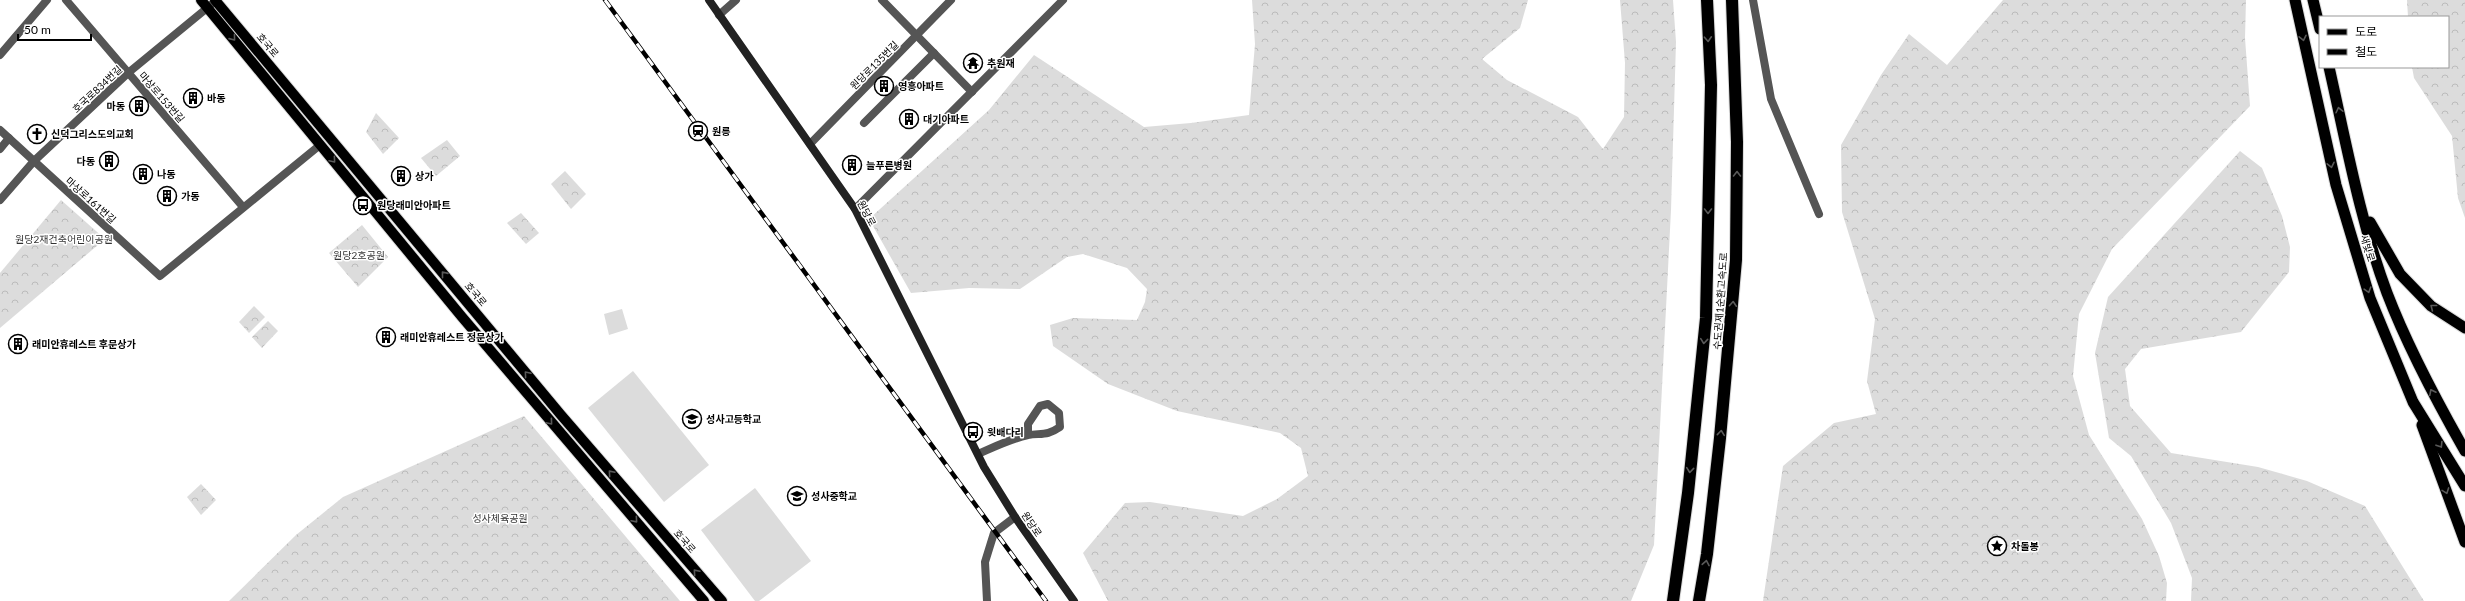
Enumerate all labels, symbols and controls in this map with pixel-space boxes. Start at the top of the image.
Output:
scale bar [18,16,91,42]
legend [2319,16,2449,68]
text: 50 m [24,22,51,37]
text: 도로 [2355,24,2377,39]
street label: 호국로 [255,31,281,59]
one-way arrow [228,34,235,41]
one-way arrow [2299,35,2307,41]
one-way arrow [1704,36,1713,42]
street label: 원당로135번길 [847,38,901,92]
text: 철도 [2355,44,2377,59]
temple icon: 추원재 [962,52,984,74]
place label: 추원재 [987,57,1015,69]
street label: 호국로834번길 [70,63,124,115]
street label: 마상로153번길 [137,69,187,125]
building icon: 영흥아파트 [873,75,895,97]
place label: 영흥아파트 [898,80,944,92]
building icon: 바동 [182,87,204,109]
place label: 바동 [207,92,225,104]
building icon: 마동 [128,95,150,117]
place label: 마동 [107,100,125,112]
one-way arrow [2335,107,2343,114]
building icon: 대기아파트 [898,108,920,130]
place label: 대기아파트 [923,113,969,125]
station icon: 원릉 [687,120,709,142]
church icon: 신덕그리스도의교회 [26,123,48,145]
place label: 원릉 [712,125,730,137]
place label: 신덕그리스도의교회 [51,128,134,140]
building icon: 다동 [98,150,120,172]
building icon: 늘푸른병원 [841,154,863,176]
place label: 다동 [77,155,95,167]
one-way arrow [328,156,335,163]
place label: 늘푸른병원 [866,159,912,171]
one-way arrow [2327,162,2335,168]
building icon: 나동 [132,163,154,185]
building icon: 상가 [390,165,412,187]
place label: 나동 [157,168,175,180]
place label: 상가 [415,170,434,182]
one-way arrow [1733,171,1741,177]
street label: 마상로161번길 [63,174,119,226]
building icon: 가동 [156,185,178,207]
place label: 가동 [181,190,199,202]
bus stop icon: 원당래미안아파트 [352,194,374,216]
street label: 원당로 [855,198,879,228]
place label: 원당래미안아파트 [377,199,451,211]
one-way arrow [1704,208,1712,214]
park label: 원당2재건축어린이공원 [15,233,113,245]
street label: 새빛로 [2358,233,2378,263]
park label: 원당2호공원 [333,249,385,261]
street label: 수도권제1순환고속도로 [1711,252,1729,350]
one-way arrow [441,272,448,279]
street label: 호국로 [463,280,489,308]
one-way arrow [2363,286,2372,293]
one-way arrow [1728,301,1737,307]
one-way arrow [2430,304,2437,311]
building icon: 래미안휴레스트 정문상가 [375,326,397,348]
place label: 래미안휴레스트 정문상가 [400,331,504,343]
building icon: 래미안휴레스트 후문상가 [7,333,29,355]
place label: 래미안휴레스트 후문상가 [32,338,136,350]
one-way arrow [1699,338,1708,344]
one-way arrow [524,372,531,379]
one-way arrow [2430,389,2437,396]
school or university icon: 성사고등학교 [681,408,703,430]
place label: 성사고등학교 [706,413,761,425]
one-way arrow [546,417,553,424]
bus stop icon: 윗배다리 [962,421,984,443]
place label: 윗배다리 [987,426,1024,438]
one-way arrow [1716,430,1725,437]
one-way arrow [2435,441,2443,448]
one-way arrow [1686,467,1695,473]
one-way arrow [609,471,616,478]
school or university icon: 성사중학교 [786,485,808,507]
one-way arrow [2442,488,2450,495]
place label: 성사중학교 [811,490,857,502]
street label: 원당로 [1019,509,1045,539]
park label: 성사체육공원 [472,512,528,524]
one-way arrow [631,516,638,523]
street label: 호국로 [671,527,699,555]
place icon: 차돌봉 [1986,535,2008,557]
place label: 차돌봉 [2011,540,2039,552]
one-way arrow [1701,559,1710,566]
one-way arrow [694,569,701,576]

